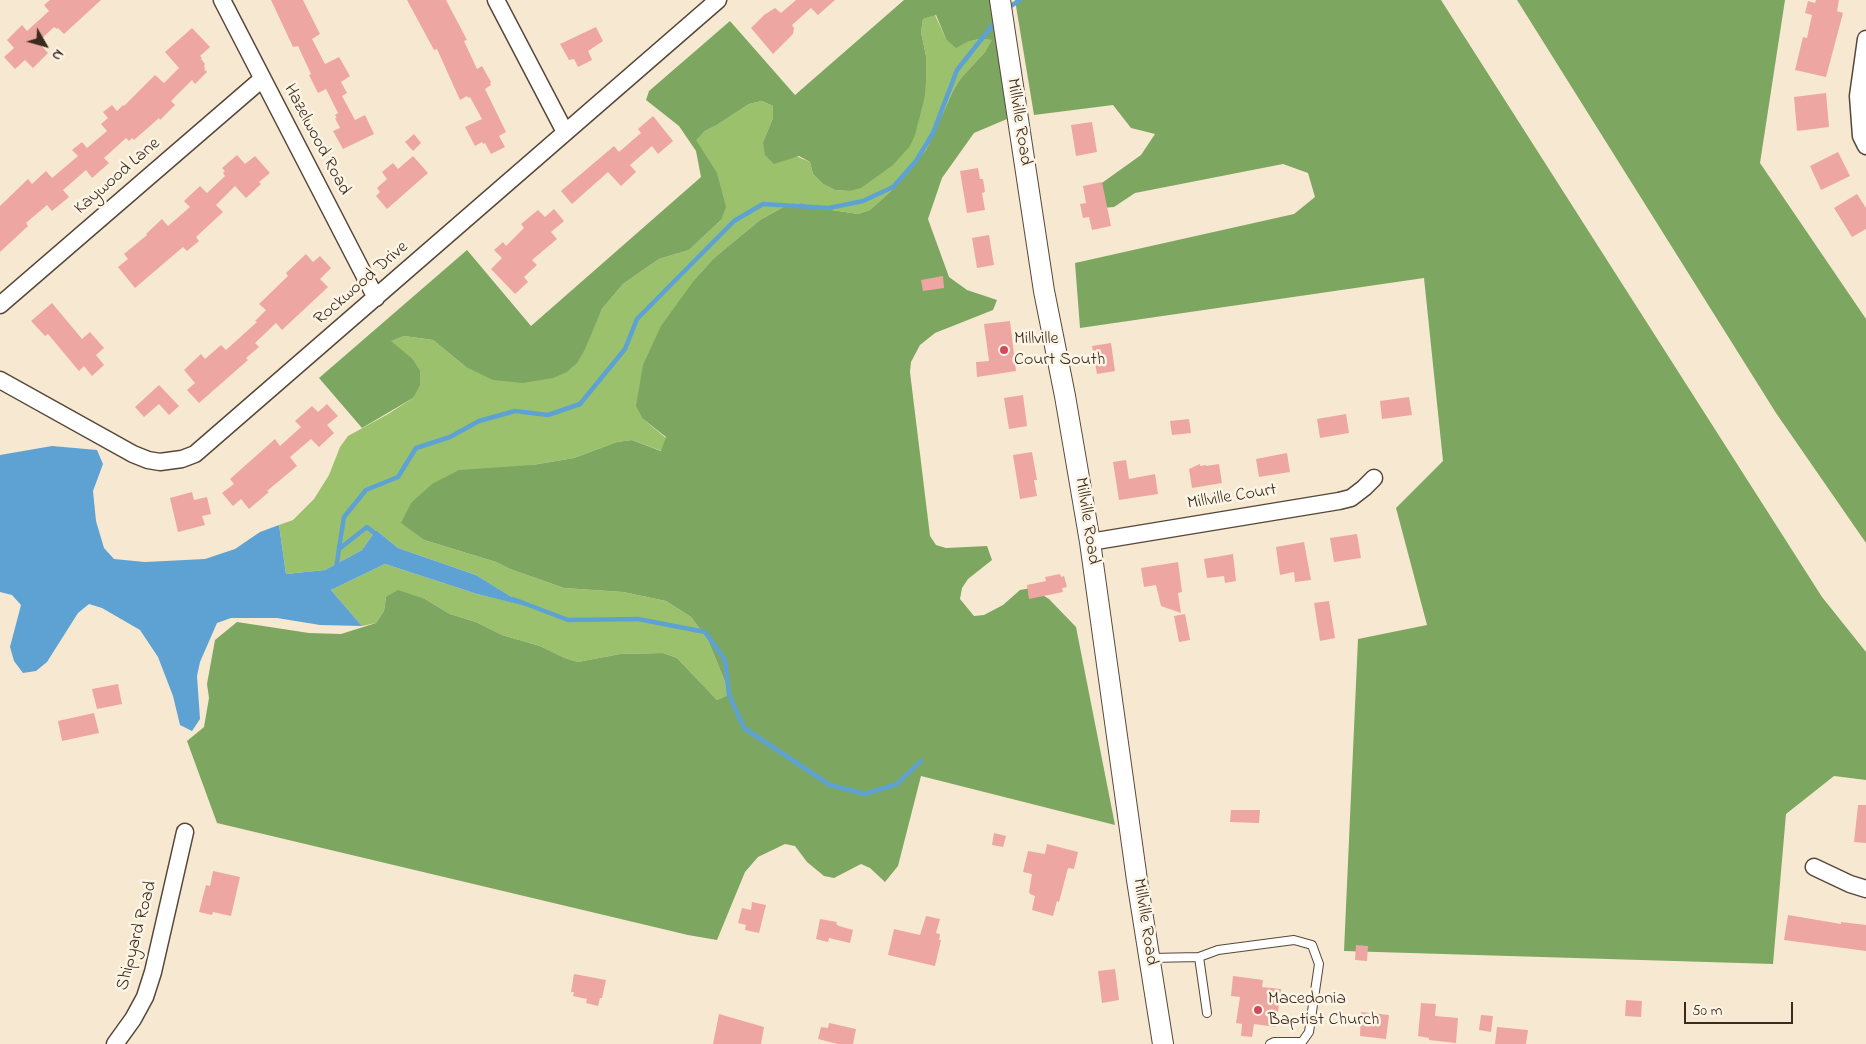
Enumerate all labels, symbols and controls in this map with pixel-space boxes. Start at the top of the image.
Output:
north arrow [20,20,70,70]
text: N [46,44,68,65]
street label: Millville Road [1000,77,1036,167]
street label: Hazelwood Road [278,81,354,199]
street label: Kaywood Lane [71,134,165,220]
street label: Rockwood Drive [310,237,414,331]
place label: Millville Court South [1014,329,1105,372]
marker: Millville Court South [998,344,1010,356]
street label: Millville Road [1068,476,1104,566]
street label: Millville Court [1186,480,1278,516]
street label: Millville Road [1126,877,1162,967]
street label: Shipyard Road [113,879,163,993]
place label: Macedonia Baptist Church [1268,989,1379,1032]
scale bar [1686,992,1795,1024]
text: 50 m [1692,1000,1722,1022]
marker: Macedonia Baptist Church [1252,1004,1264,1016]

